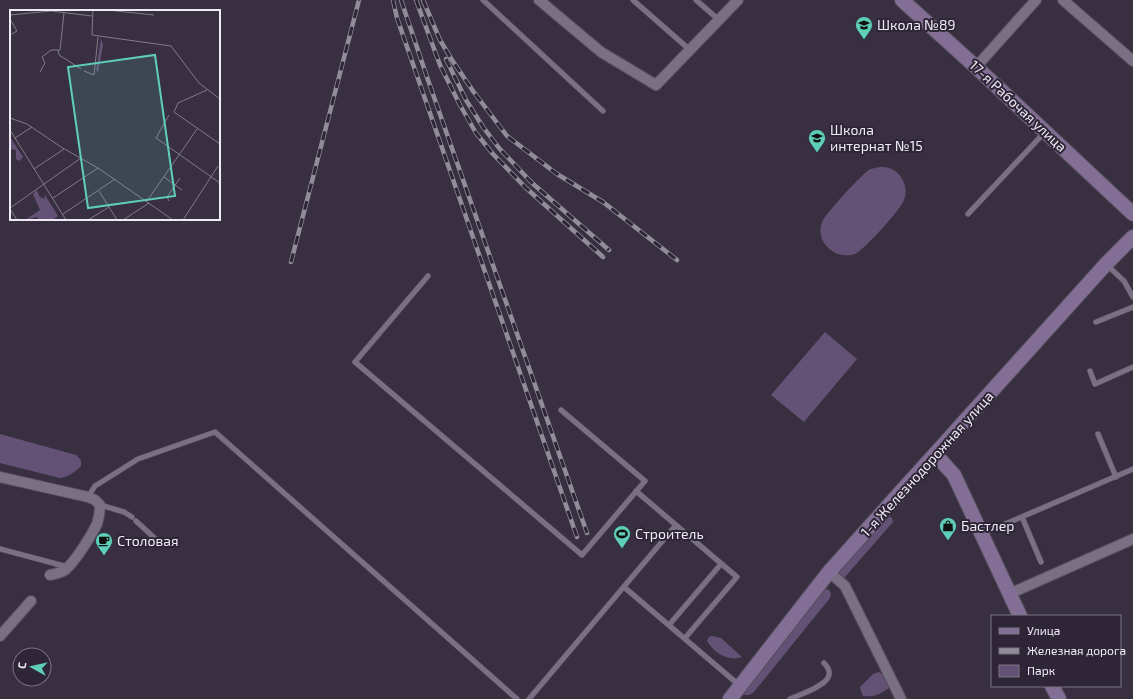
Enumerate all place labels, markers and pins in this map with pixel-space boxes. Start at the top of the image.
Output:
school or university icon: Школа №89 [854,15,874,40]
place label: Школа №89 [877,16,956,33]
place label: Школа интернат №15 [830,121,923,154]
school or university icon: Школа интернат №15 [807,128,827,153]
shop icon: Бастлер [938,516,958,541]
place label: Бастлер [961,517,1014,534]
sports icon: Строитель [612,524,632,549]
place label: Строитель [635,525,704,542]
cafe icon: Столовая [94,531,114,556]
place label: Столовая [117,532,179,549]

